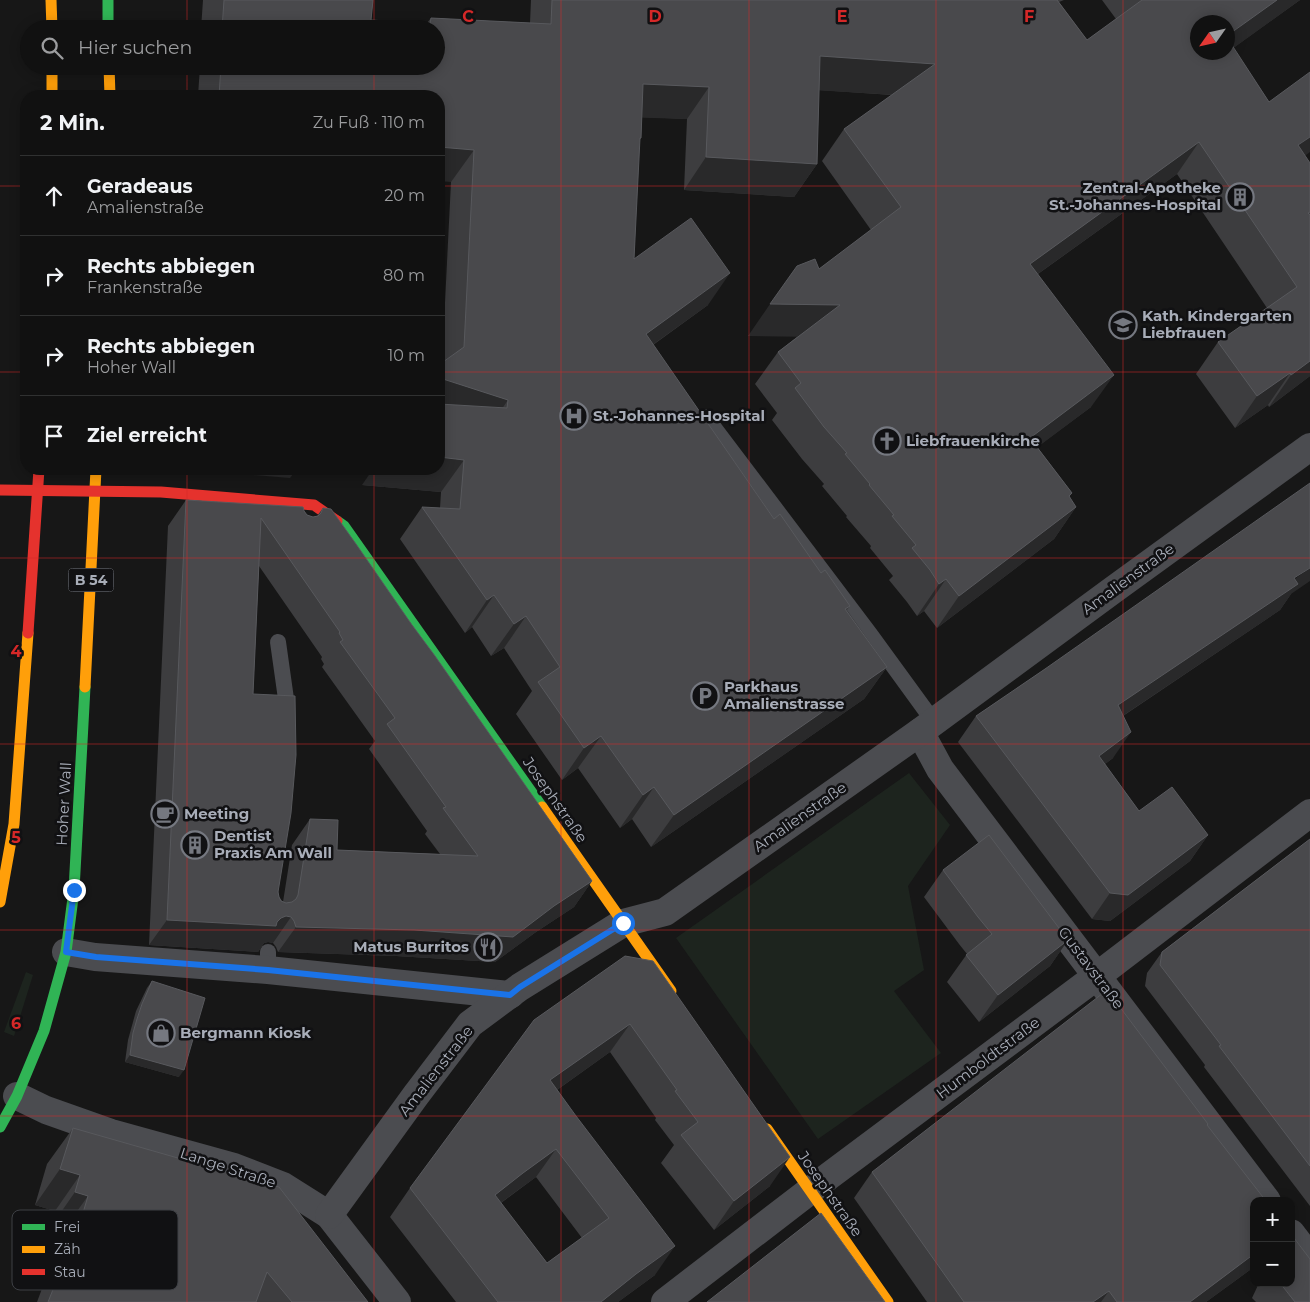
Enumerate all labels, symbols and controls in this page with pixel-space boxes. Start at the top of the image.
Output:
text: C [462,7,474,26]
text: D [648,7,662,26]
text: E [837,7,847,26]
text: F [1024,7,1034,26]
north arrow [1190,15,1235,60]
search box [20,20,445,75]
icon: search [38,34,66,62]
text: Hier suchen [78,36,192,59]
text: 2 Min. [40,110,105,135]
text: Zu Fuß · 110 m [313,113,425,132]
text: Geradeaus [87,175,193,198]
place label: Zentral-Apotheke St.-Johannes-Hospital [1049,178,1221,214]
icon: ahead [40,182,68,210]
building icon: Zentral-Apotheke St.-Johannes-Hospital [1225,182,1255,212]
text: 20 m [384,186,425,205]
text: Amalienstraße [87,198,204,217]
text: Rechts abbiegen [87,255,255,278]
icon: right [40,262,68,290]
text: 80 m [383,266,425,285]
text: Frankenstraße [87,278,203,297]
place label: Kath. Kindergarten Liebfrauen [1142,306,1292,342]
school or university icon: Kath. Kindergarten Liebfrauen [1108,310,1138,340]
text: Rechts abbiegen [87,335,255,358]
icon: right [40,342,68,370]
text: 10 m [387,346,425,365]
text: Hoher Wall [87,358,176,377]
hospital icon: St.-Johannes-Hospital [559,401,589,431]
place label: St.-Johannes-Hospital [593,406,765,425]
icon: arrive [40,422,68,450]
text: Ziel erreicht [87,424,207,447]
church icon: Liebfrauenkirche [872,426,902,456]
place label: Liebfrauenkirche [906,431,1040,450]
street label: Amalienstraße [1078,539,1178,618]
road number: B 54 [68,568,114,592]
text: 4 [10,642,22,661]
place label: Parkhaus Amalienstrasse [723,677,844,713]
parking icon: Parkhaus Amalienstrasse [690,681,720,711]
street label: Josephstraße [518,752,592,846]
street label: Hoher Wall [52,762,75,846]
street label: Amalienstraße [749,777,850,856]
cafe icon: Meeting [150,799,180,829]
place label: Meeting [184,804,249,823]
place label: Dentist Praxis Am Wall [214,826,332,862]
text: 5 [11,828,21,847]
building icon: Dentist Praxis Am Wall [180,830,210,860]
route end [63,879,86,902]
route start [612,912,635,935]
street label: Gustavstraße [1054,923,1129,1013]
restaurant icon: Matus Burritos [473,932,503,962]
place label: Matus Burritos [353,937,469,956]
street label: Humboldtstraße [932,1012,1043,1103]
text: 6 [11,1014,21,1033]
shop icon: Bergmann Kiosk [146,1018,176,1048]
street label: Amalienstraße [394,1022,477,1120]
place label: Bergmann Kiosk [180,1023,311,1042]
street label: Lange Straße [178,1143,279,1192]
street label: Josephstraße [793,1146,867,1240]
map controls [1250,1197,1295,1287]
button: + [1250,1197,1295,1242]
legend [12,1210,178,1290]
text: Frei [54,1218,80,1236]
text: Zäh [54,1240,81,1258]
button: − [1250,1242,1295,1287]
text: Stau [54,1263,86,1281]

